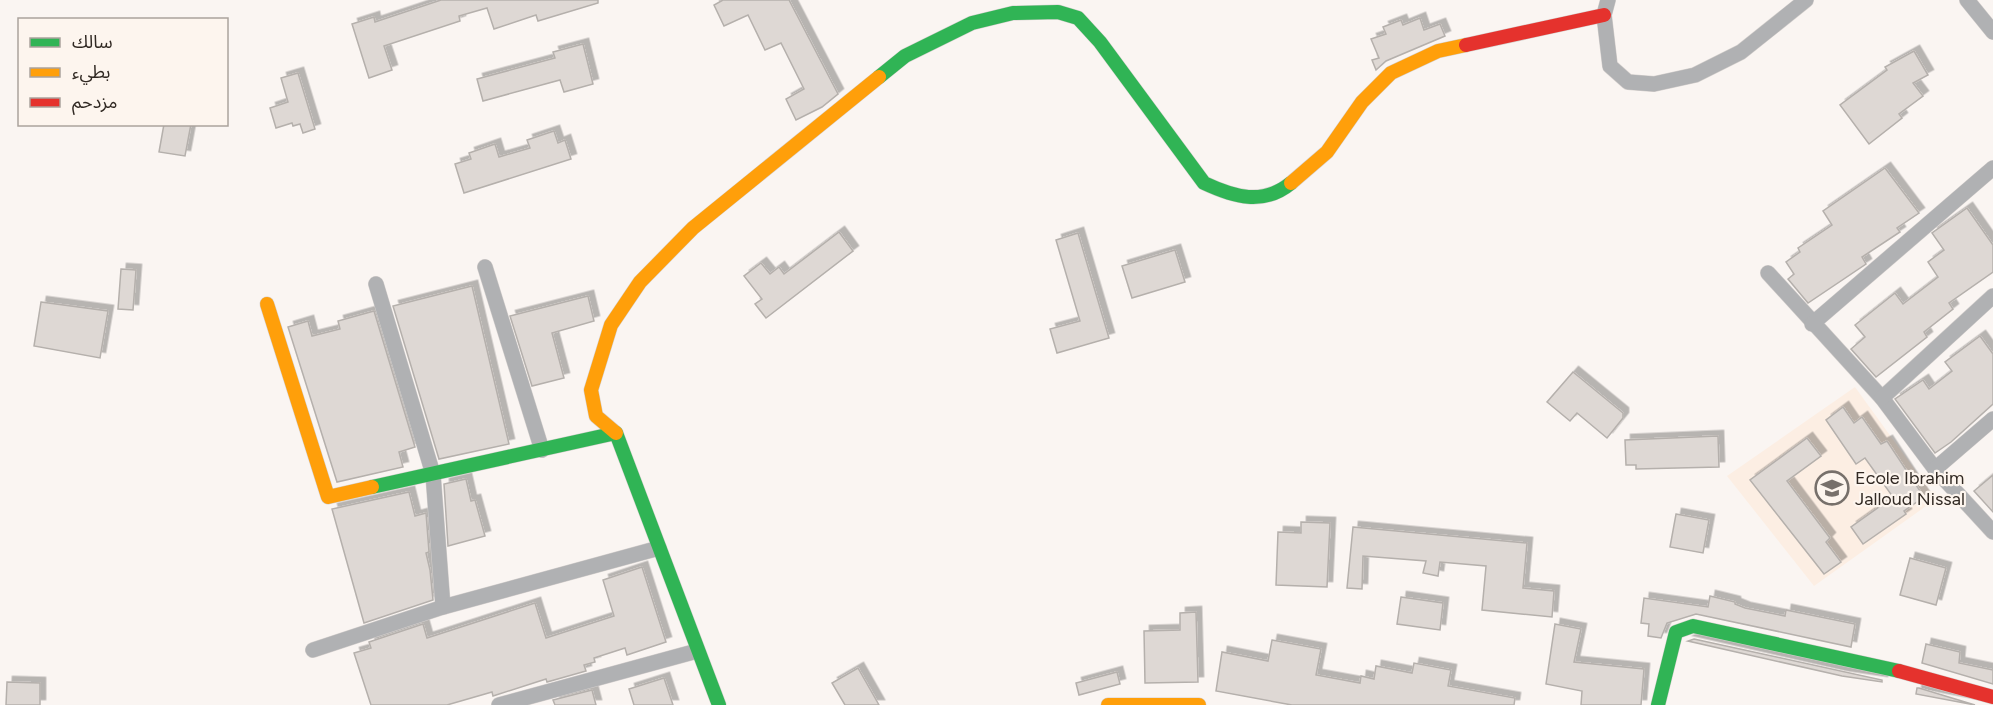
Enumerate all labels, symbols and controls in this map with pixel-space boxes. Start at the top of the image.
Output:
legend [18,18,228,126]
text: سالك [72,31,113,53]
text: بطيء [72,61,110,85]
text: مزدحم [72,91,117,115]
place label: Ecole Ibrahim Jalloud Nissal [1855,467,1965,510]
school or university icon: Ecole Ibrahim Jalloud Nissal [1814,470,1850,506]

